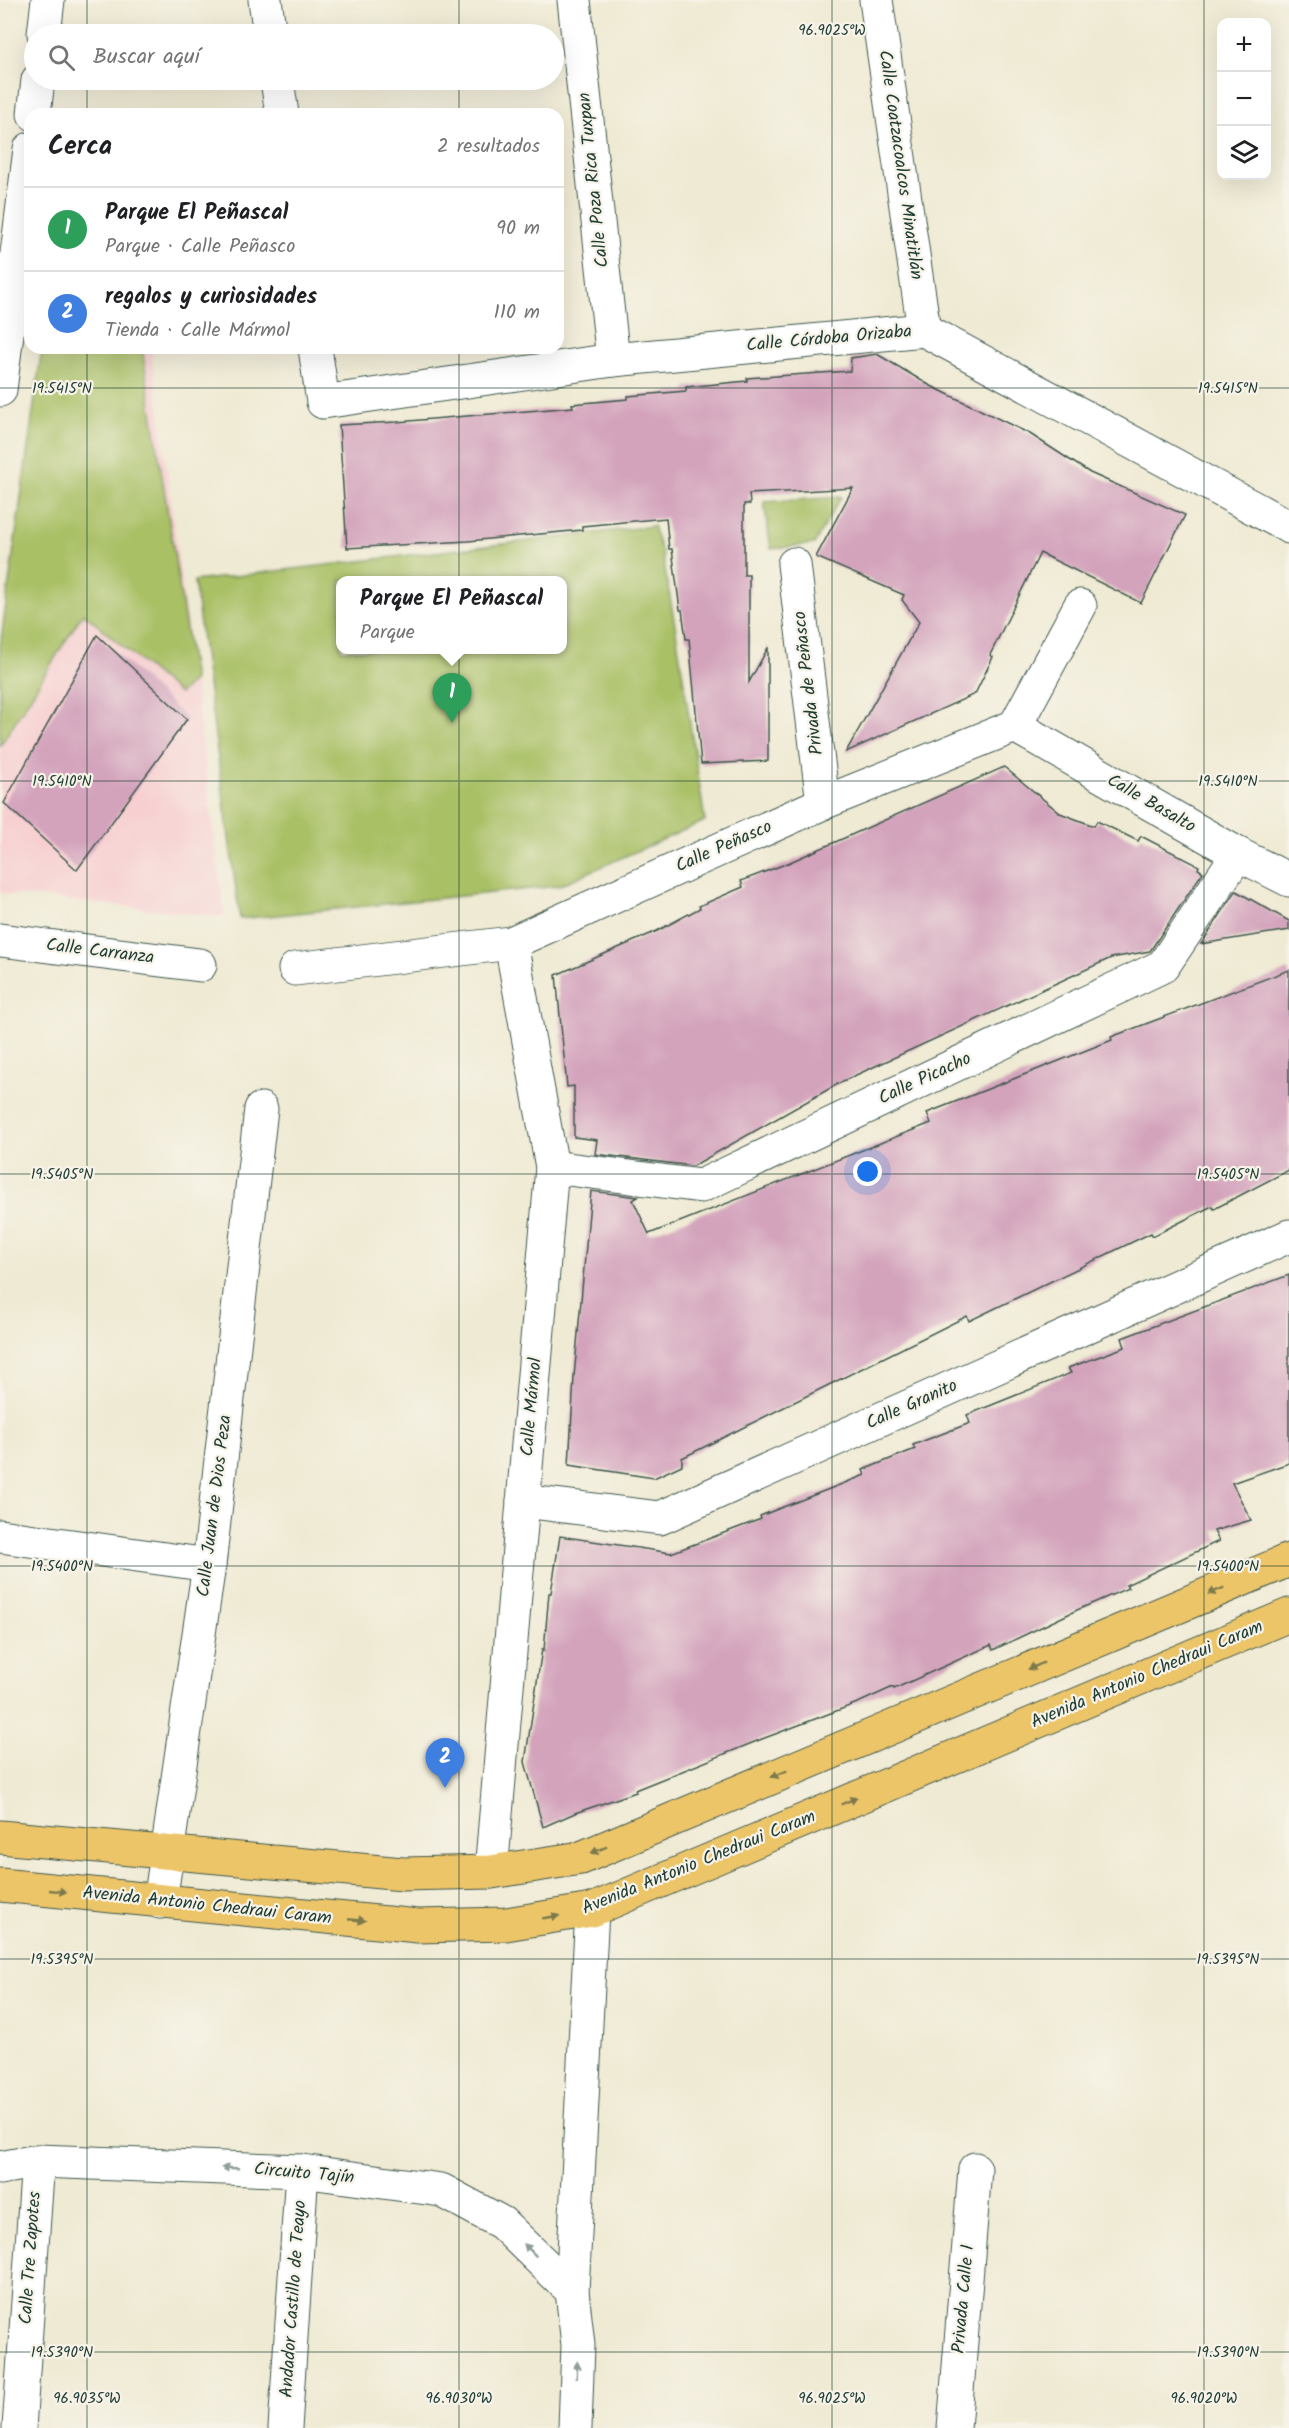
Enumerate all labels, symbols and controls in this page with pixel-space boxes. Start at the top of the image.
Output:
map controls [1217,18,1271,180]
button: + [1217,18,1271,72]
text: 96.9025°W [798,19,866,43]
search box [24,24,564,90]
text: Buscar aquí [93,40,200,75]
icon: search [45,41,78,74]
street label: Calle Coatzacoalcos Minatitlán [870,48,930,282]
button: − [1217,72,1271,126]
street label: Calle Poza Rica Tuxpan [570,91,618,269]
text: Cerca [48,126,112,168]
button: layers [1217,126,1271,180]
text: 2 resultados [437,131,540,163]
text: Parque El Peñascal [105,196,288,231]
text: 1 [64,213,71,245]
text: 90 m [496,213,540,245]
text: Parque · Calle Peñasco [105,231,295,263]
text: regalos y curiosidades [105,280,317,315]
text: 2 [62,297,73,329]
text: 110 m [494,297,540,329]
text: Tienda · Calle Mármol [105,315,290,347]
street label: Calle Córdoba Orizaba [745,317,913,361]
text: 19.5415°N [32,377,92,401]
text: 19.5415°N [1198,377,1258,401]
popup [336,576,567,654]
text: Parque El Peñascal [360,582,543,617]
street label: Privada de Peñasco [786,609,832,757]
text: Parque [360,617,415,649]
pin: 1 [432,674,472,723]
street label: Calle Basalto [1101,767,1201,841]
text: 19.5410°N [32,770,92,794]
text: 19.5410°N [1198,770,1258,794]
street label: Calle Peñasco [671,813,777,881]
street label: Calle Carranza [44,931,156,973]
street label: Calle Picacho [874,1045,976,1113]
your location [853,1157,882,1186]
text: 19.5405°N [31,1163,93,1187]
text: 19.5405°N [1197,1163,1259,1187]
street label: Calle Mármol [513,1356,551,1458]
street label: Calle Granito [861,1372,963,1438]
street label: Calle Juan de Dios Peza [189,1413,241,1599]
text: 19.5400°N [31,1555,93,1579]
text: 19.5400°N [1197,1555,1259,1579]
one-way arrow [1207,1586,1224,1595]
street label: Avenida Antonio Chedraui Caram [1026,1613,1268,1737]
one-way arrow [1027,1662,1045,1671]
pin: 2 [426,1738,464,1788]
one-way arrow [770,1770,788,1780]
one-way arrow [841,1796,859,1806]
street label: Avenida Antonio Chedraui Caram [578,1803,820,1923]
one-way arrow [590,1846,608,1855]
street label: Avenida Antonio Chedraui Caram [81,1879,333,1933]
one-way arrow [49,1886,68,1896]
one-way arrow [542,1912,561,1921]
one-way arrow [347,1915,366,1925]
text: 19.5395°N [31,1948,93,1972]
text: 19.5395°N [1197,1948,1259,1972]
street label: Circuito Tajín [253,2155,355,2193]
one-way arrow [220,2164,239,2173]
street label: Calle Tre Zapotes [12,2190,50,2326]
street label: Andador Castillo de Teayo [273,2199,315,2399]
one-way arrow [523,2243,538,2257]
street label: Privada Calle 1 [945,2243,983,2355]
text: 19.5390°N [31,2341,93,2365]
text: 19.5390°N [1197,2341,1259,2365]
one-way arrow [573,2360,582,2379]
text: 96.9035°W [53,2387,121,2411]
text: 96.9030°W [426,2387,493,2411]
text: 96.9025°W [798,2387,866,2411]
text: 96.9020°W [1170,2387,1238,2411]

